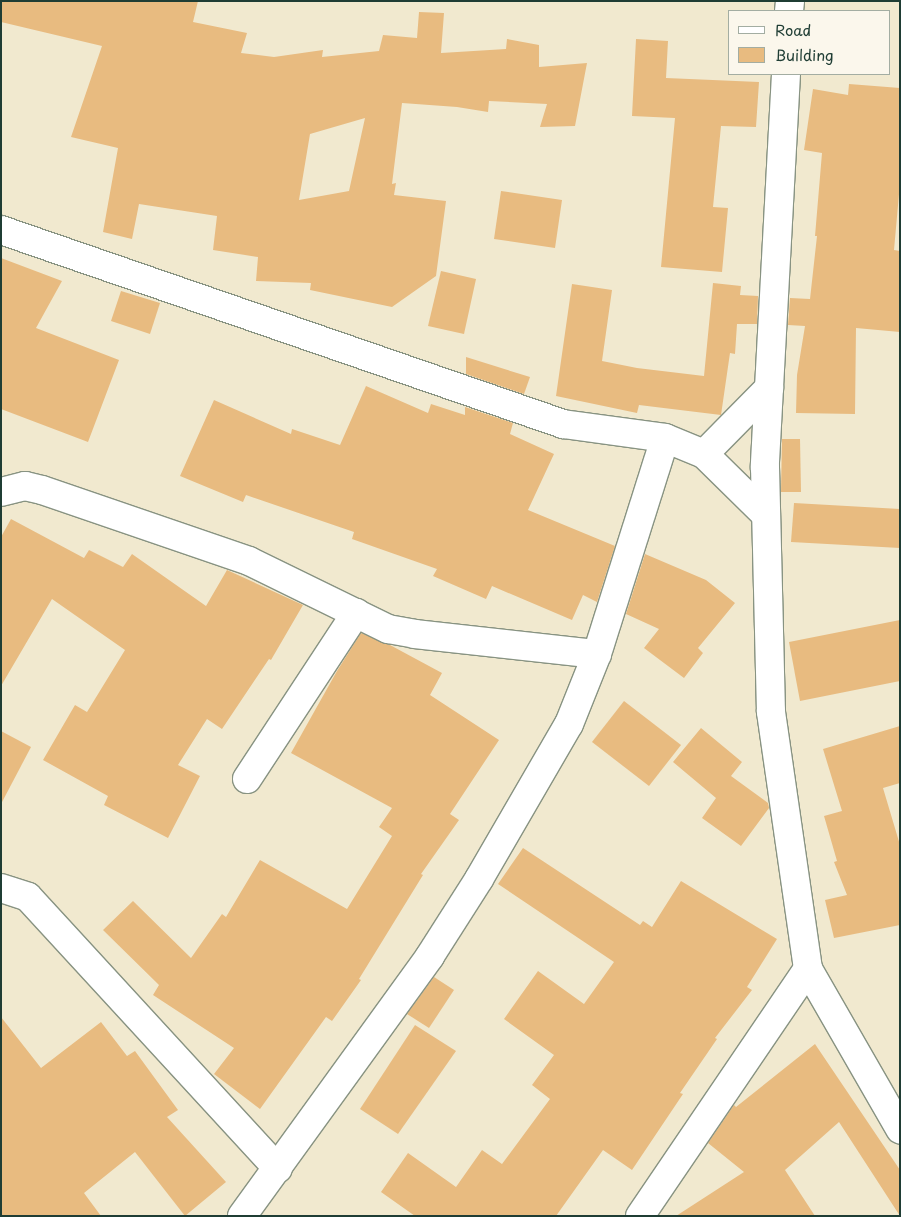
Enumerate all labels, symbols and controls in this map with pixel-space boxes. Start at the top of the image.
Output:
legend [728,10,891,75]
text: Road [775,18,811,41]
text: Building [775,43,834,66]

